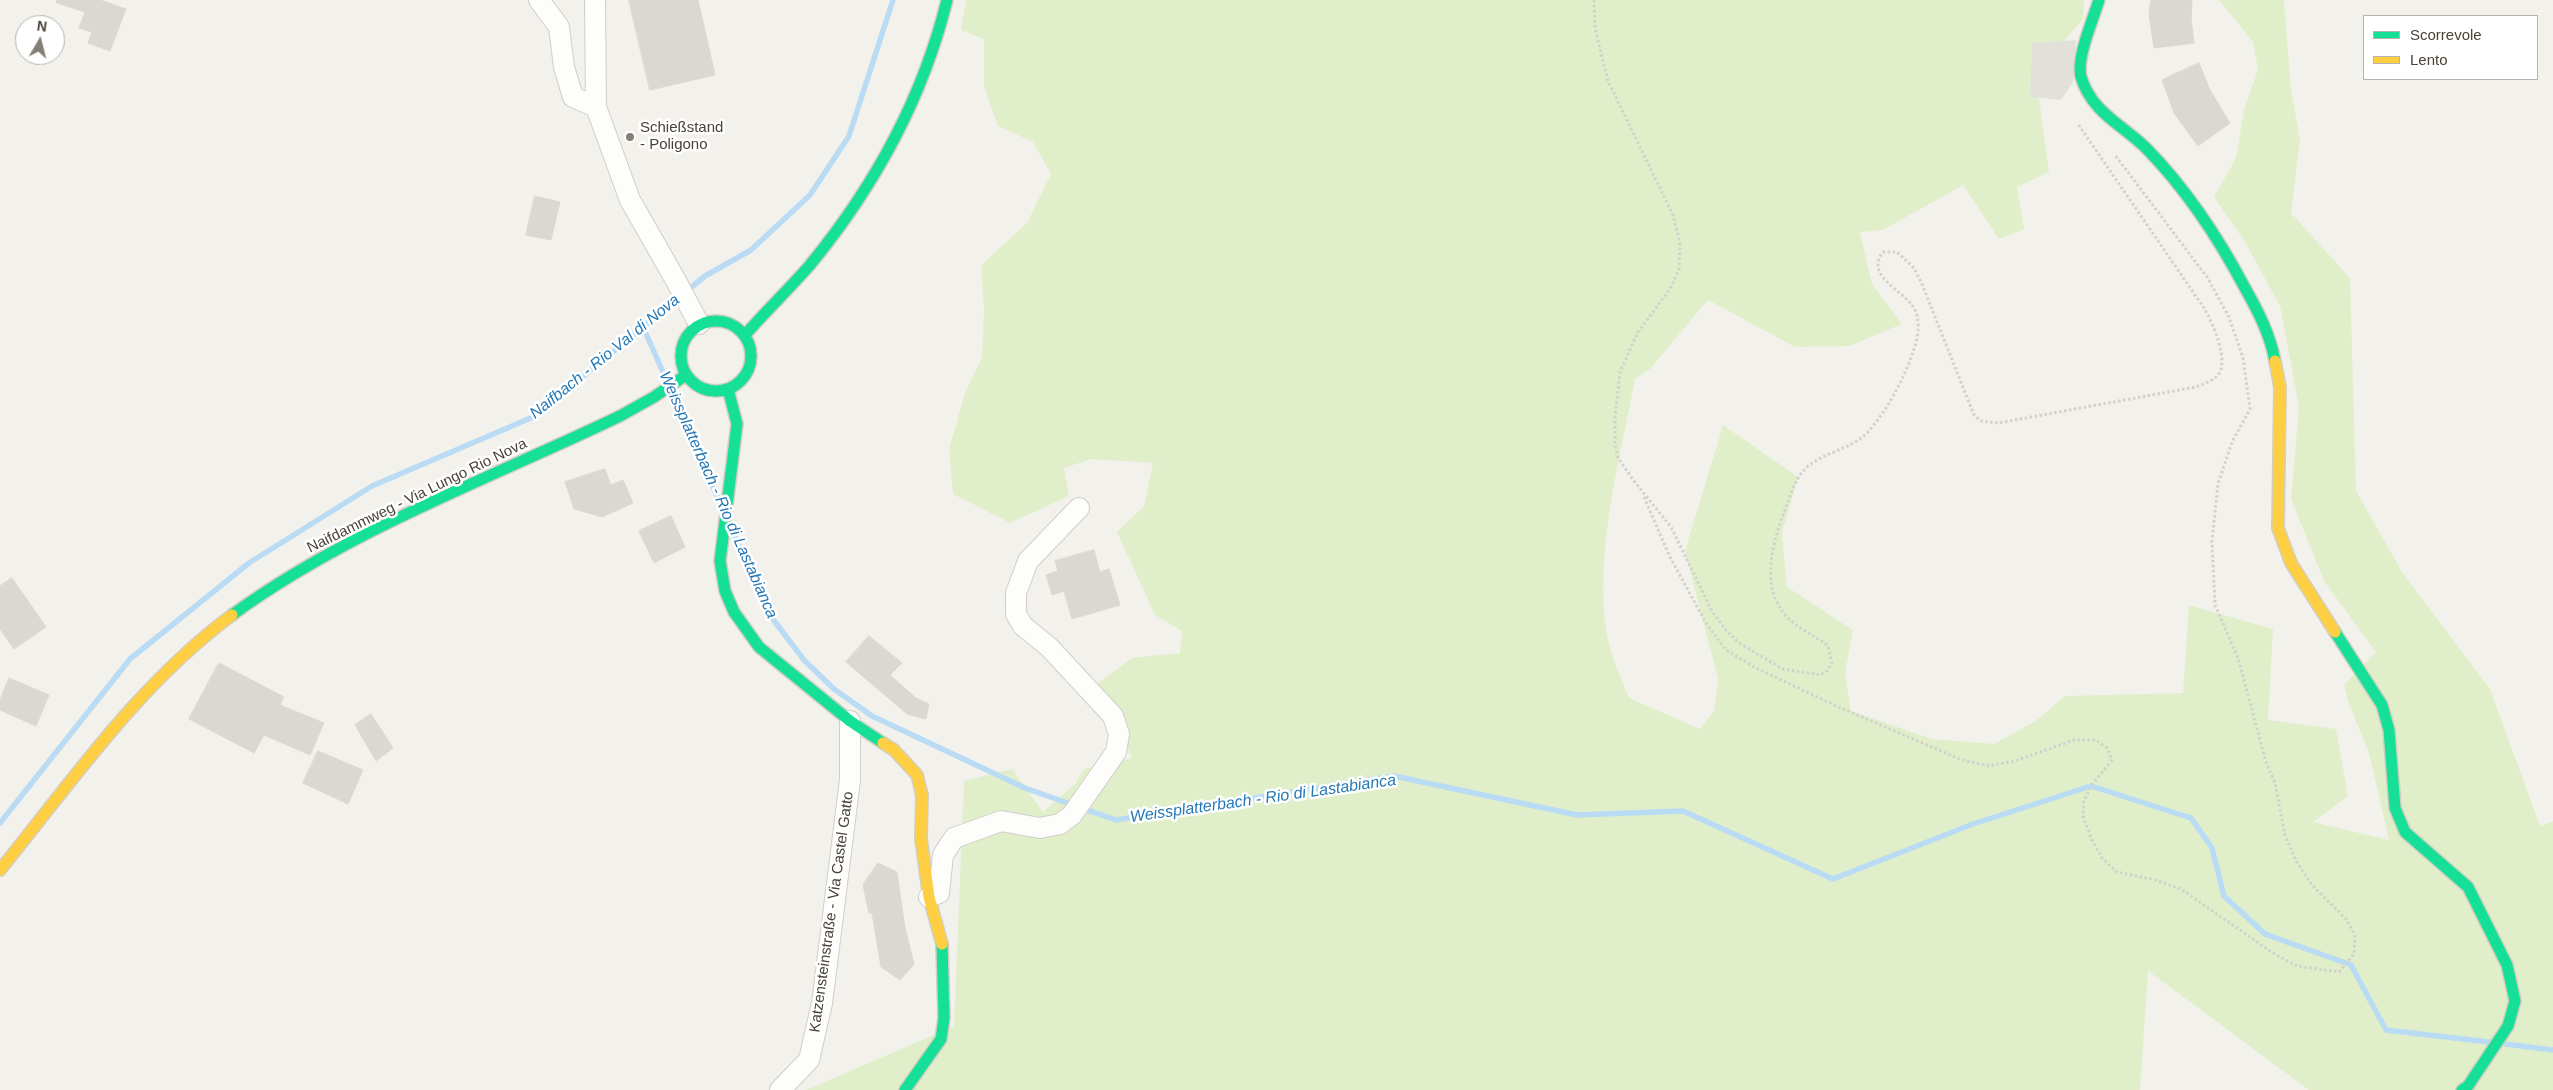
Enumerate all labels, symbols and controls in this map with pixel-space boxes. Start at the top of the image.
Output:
north arrow [15,15,65,65]
legend [2363,15,2538,80]
text: N [36,18,48,35]
text: Scorrevole [2410,26,2482,43]
text: Lento [2410,51,2448,68]
place label: Schießstand - Poligono [640,119,723,154]
marker: Schießstand - Poligono [624,131,636,143]
water label: Naifbach - Rio Val di Nova [526,291,684,423]
water label: Weissplatterbach - Rio di Lastabianca [655,369,781,621]
street label: Naifdammweg - Via Lungo Rio Nova [304,435,530,557]
water label: Weissplatterbach - Rio di Lastabianca [1129,771,1397,827]
street label: Katzensteinstraße - Via Castel Gatto [806,790,858,1034]

